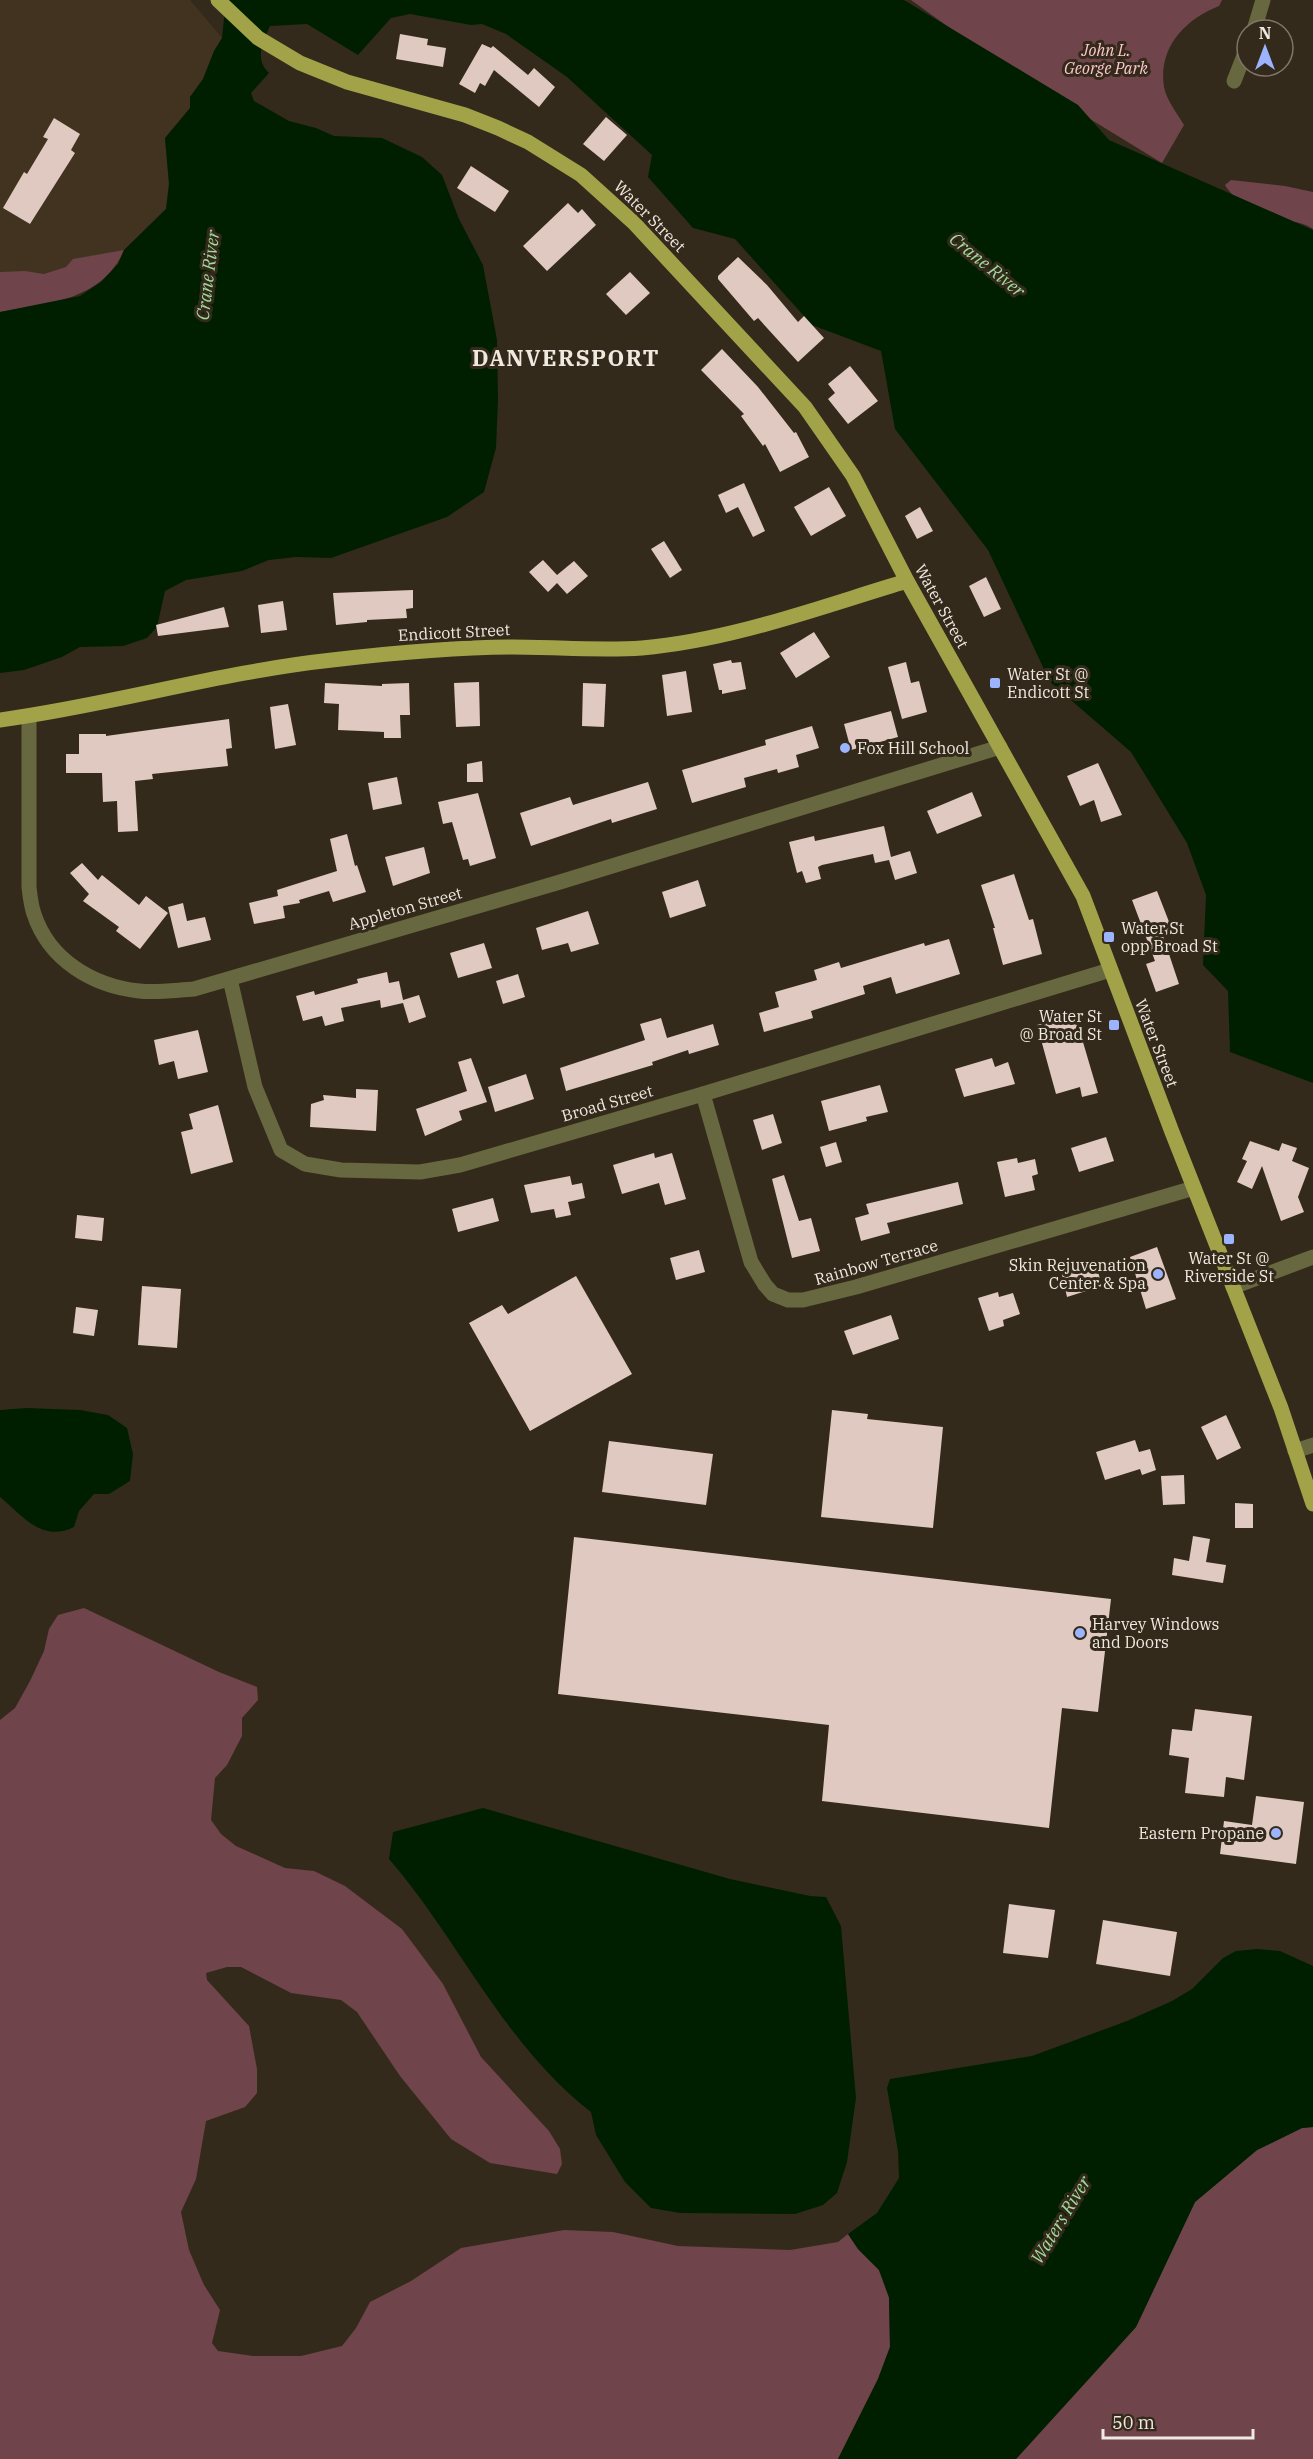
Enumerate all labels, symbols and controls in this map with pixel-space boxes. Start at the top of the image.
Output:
north arrow [1235,18,1295,78]
text: N [1259,23,1271,43]
park label: John L. George Park [1064,40,1149,78]
street label: Water Street [610,176,690,256]
water label: Crane River [945,227,1031,303]
water label: Crane River [191,228,225,321]
district label: DANVERSPORT [472,343,660,372]
street label: Water Street [911,560,973,652]
street label: Endicott Street [397,619,511,645]
place label: Water St @ Endicott St [1007,664,1090,702]
marker: Water St @ Endicott St [988,676,1002,690]
place label: Fox Hill School [857,738,970,758]
marker: Fox Hill School [838,741,852,755]
street label: Appleton Street [346,882,464,934]
place label: Water St opp Broad St [1121,918,1218,956]
marker: Water St opp Broad St [1102,930,1116,944]
street label: Water Street [1131,996,1183,1090]
place label: Water St @ Broad St [1019,1006,1102,1044]
marker: Water St @ Broad St [1107,1018,1121,1032]
street label: Broad Street [559,1080,655,1126]
marker: Water St @ Riverside St [1222,1232,1236,1246]
street label: Rainbow Terrace [812,1235,940,1289]
place label: Water St @ Riverside St [1184,1248,1274,1286]
place label: Skin Rejuvenation Center & Spa [1009,1255,1146,1293]
marker: Skin Rejuvenation Center & Spa [1151,1267,1165,1281]
place label: Harvey Windows and Doors [1092,1614,1219,1652]
marker: Harvey Windows and Doors [1073,1626,1087,1640]
place label: Eastern Propane [1139,1823,1264,1843]
marker: Eastern Propane [1269,1826,1283,1840]
water label: Waters River [1025,2171,1096,2268]
scale bar [1103,2402,1253,2440]
text: 50 m [1112,2411,1155,2434]

